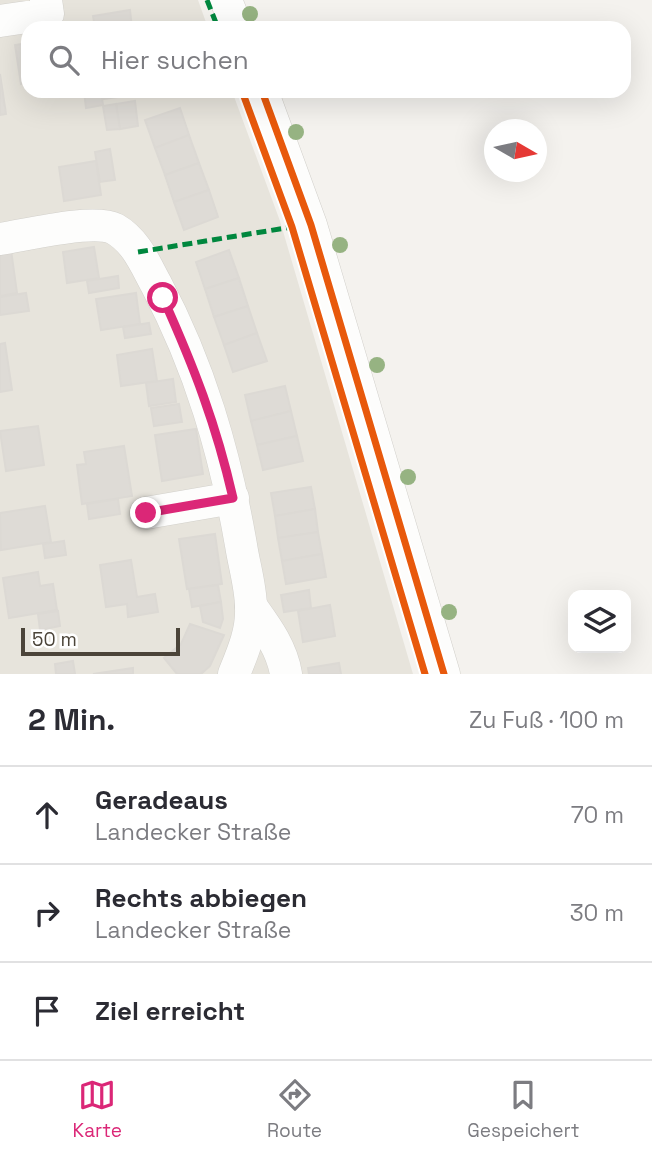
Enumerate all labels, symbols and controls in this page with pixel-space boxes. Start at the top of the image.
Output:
search box [21,21,631,98]
icon: search [45,41,83,79]
text: Hier suchen [101,43,249,77]
north arrow [484,119,547,182]
route start [147,282,178,313]
route end [130,497,161,528]
map controls [568,590,631,653]
button: layers [568,590,631,653]
scale bar [21,625,180,657]
text: 50 m [32,627,77,652]
text: 2 Min. [28,700,115,739]
text: Zu Fuß · 100 m [469,705,624,735]
text: Geradeaus [95,783,228,817]
icon: ahead [28,796,66,834]
text: 70 m [571,800,624,830]
text: Landecker Straße [95,817,291,847]
text: Rechts abbiegen [95,881,307,915]
icon: right [28,894,66,932]
text: 30 m [570,898,624,928]
text: Landecker Straße [95,915,291,945]
icon: arrive [28,992,66,1030]
text: Ziel erreicht [95,994,245,1028]
tab: Karte [73,1076,122,1143]
tab: Route [267,1076,322,1143]
tab: Gespeichert [467,1076,579,1143]

